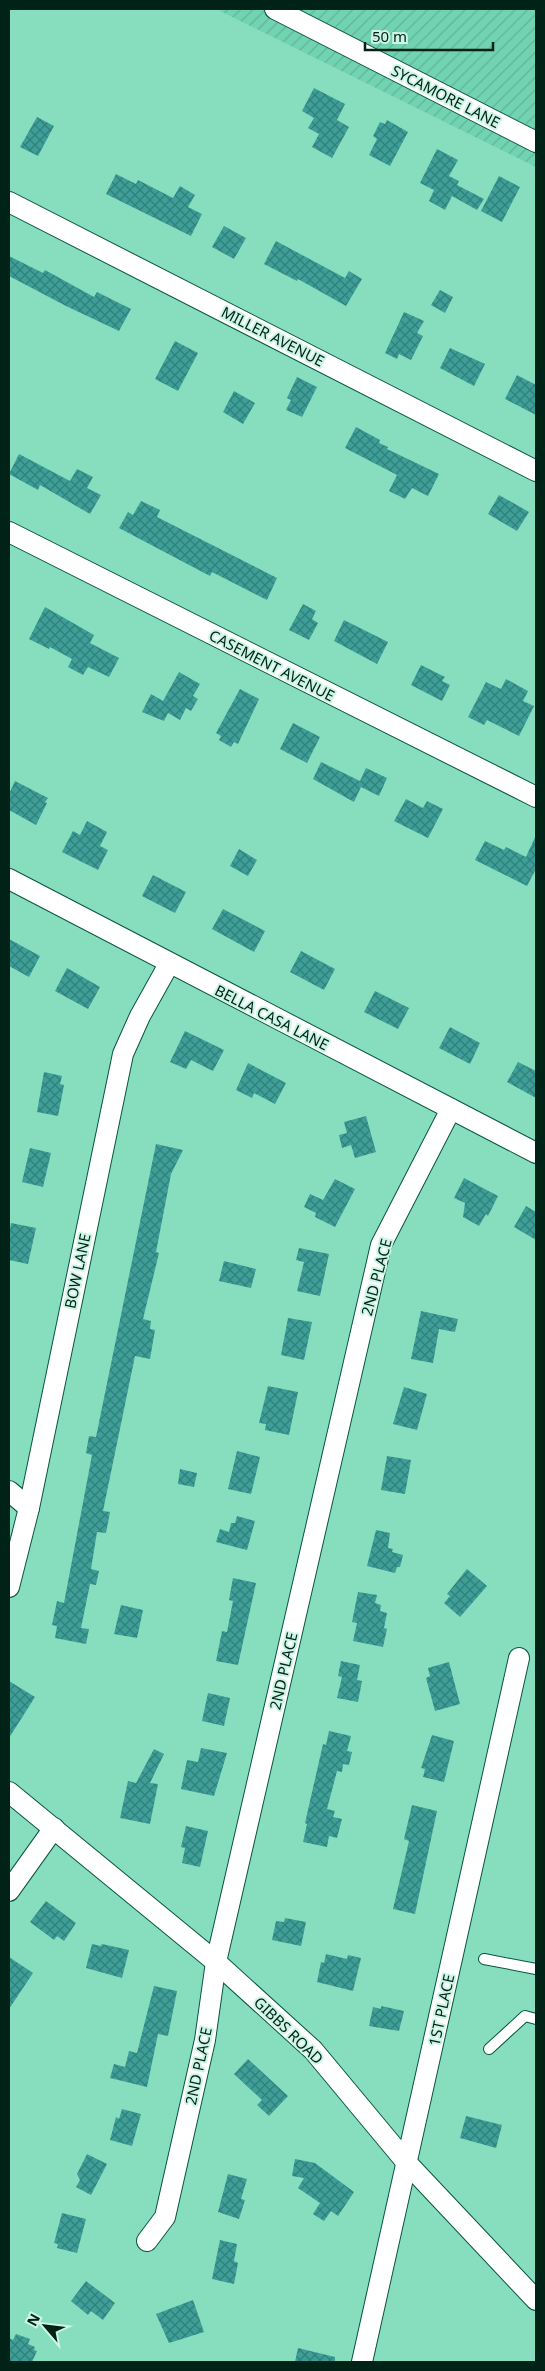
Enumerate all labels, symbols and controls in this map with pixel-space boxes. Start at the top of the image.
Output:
scale bar [365,20,492,52]
text: 50 m [372,26,407,46]
street label: SYCAMORE LANE [388,60,504,132]
street label: MILLER AVENUE [218,301,328,371]
street label: CASEMENT AVENUE [206,625,338,705]
street label: BELLA CASA LANE [212,980,332,1054]
street label: BOW LANE [59,1232,95,1310]
street label: 2ND PLACE [356,1236,396,1318]
street label: 2ND PLACE [264,1630,302,1712]
street label: 1ST PLACE [424,1972,458,2048]
street label: GIBBS ROAD [250,1992,328,2068]
street label: 2ND PLACE [180,2025,216,2107]
north arrow [20,2301,70,2351]
text: N [22,2310,44,2329]

